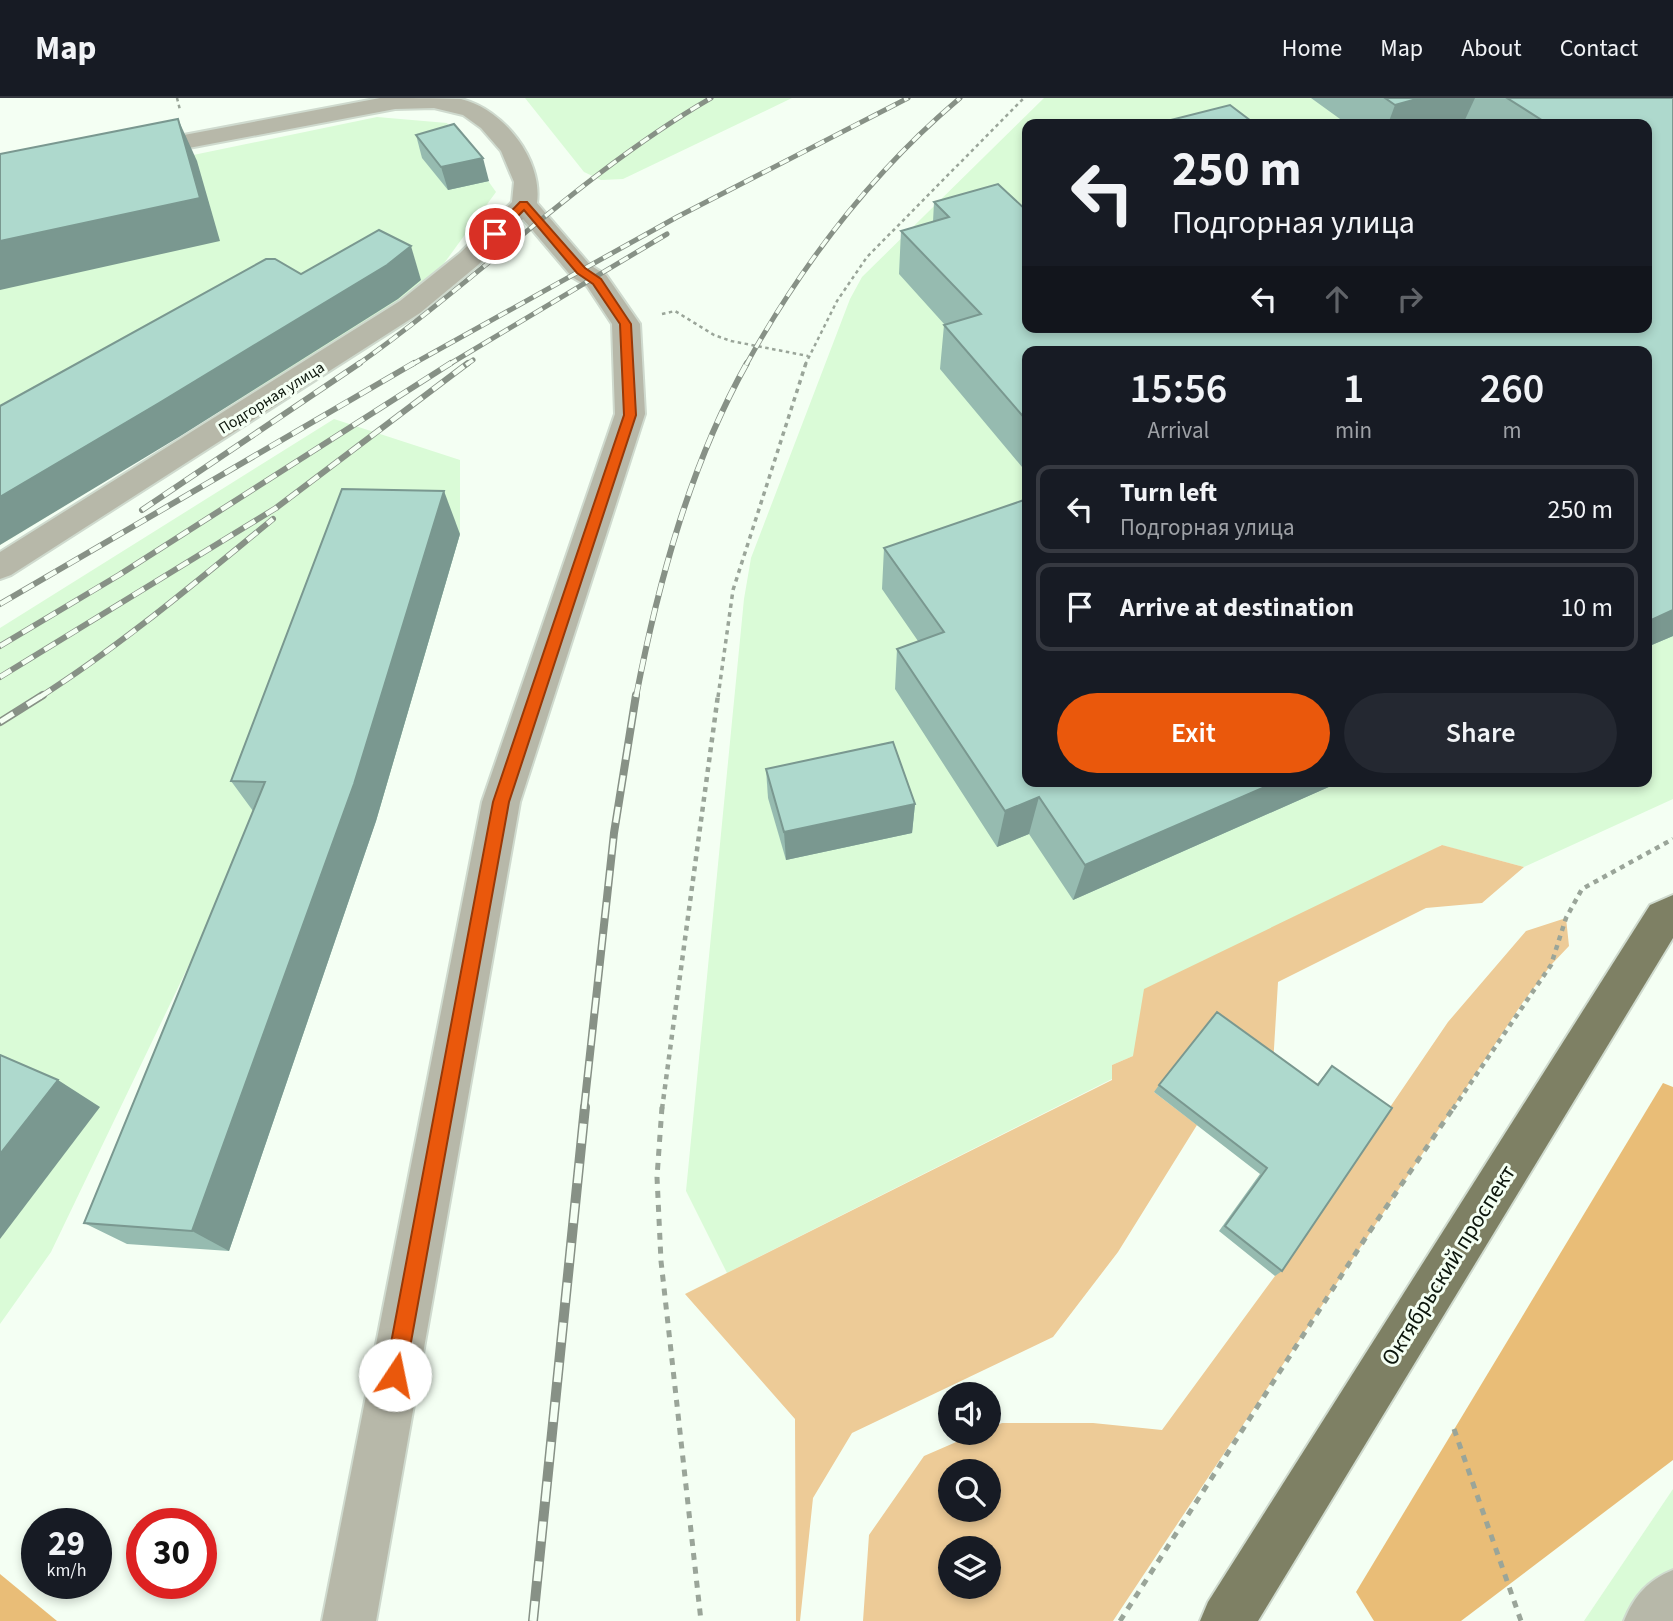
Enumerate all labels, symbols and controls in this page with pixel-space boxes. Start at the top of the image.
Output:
text: Map [35,25,96,72]
text: Home [1282,31,1342,66]
text: Map [1380,31,1423,66]
text: About [1461,31,1522,66]
text: Contact [1560,31,1638,66]
text: 250 m [1172,135,1301,205]
icon: left [1057,147,1148,238]
text: Подгорная улица [1172,200,1415,246]
pin [465,204,525,264]
icon: arrive [476,215,514,253]
icon: left [1245,280,1283,318]
icon: ahead [1318,280,1356,318]
icon: right [1391,280,1429,318]
street label: Подгорная улица [214,356,329,439]
text: 15:56 [1130,359,1227,419]
text: 1 [1343,359,1364,419]
text: 260 [1480,359,1544,419]
text: Arrival [1148,414,1209,447]
text: min [1335,414,1372,447]
text: m [1503,414,1522,447]
text: Turn left [1120,474,1217,511]
icon: left [1061,490,1099,528]
text: 250 m [1547,491,1613,528]
text: Подгорная улица [1120,511,1295,544]
icon: arrive [1061,588,1099,626]
text: Arrive at destination [1120,589,1354,626]
text: 10 m [1560,589,1613,626]
button: Exit [1057,693,1330,773]
button: Share [1344,693,1617,773]
street label: Октябрьский проспект [1373,1159,1524,1372]
position arrow [358,1338,432,1412]
map controls [938,1382,1001,1599]
button: sound [938,1382,1001,1445]
button: search [938,1459,1001,1522]
speed limit sign: 30 [126,1508,217,1599]
text: 29 [48,1519,85,1569]
button: layers [938,1536,1001,1599]
text: km/h [47,1558,86,1583]

